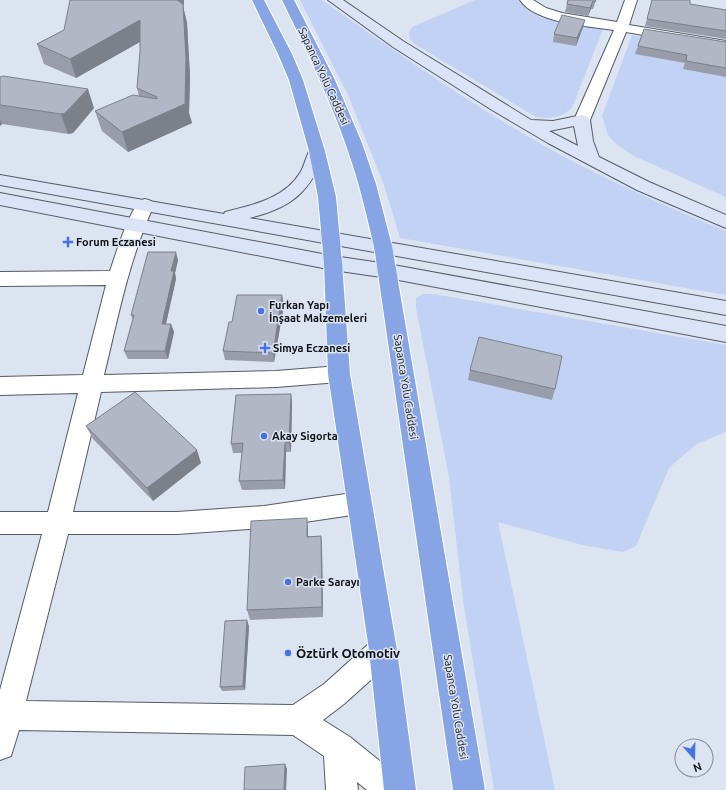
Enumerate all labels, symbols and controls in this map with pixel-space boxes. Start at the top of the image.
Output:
street label: Sapanca Yolu Caddesi [296,25,352,127]
place label: Forum Eczanesi [76,236,156,248]
marker: Forum Eczanesi [63,237,73,247]
place label: Furkan Yapı İnşaat Malzemeleri [269,299,367,324]
marker: Furkan Yapı İnşaat Malzemeleri [256,306,266,316]
street label: Sapanca Yolu Caddesi [392,334,420,440]
place label: Simya Eczanesi [273,342,350,354]
marker: Simya Eczanesi [260,343,270,353]
place label: Akay Sigorta [272,430,338,442]
marker: Akay Sigorta [259,431,269,441]
place label: Parke Sarayı [296,576,360,588]
marker: Parke Sarayı [283,577,293,587]
place label: Öztürk Otomotiv [296,646,400,660]
marker: Öztürk Otomotiv [283,648,293,658]
street label: Sapanca Yolu Caddesi [442,654,470,760]
north arrow [674,738,714,778]
text: N [692,760,703,774]

